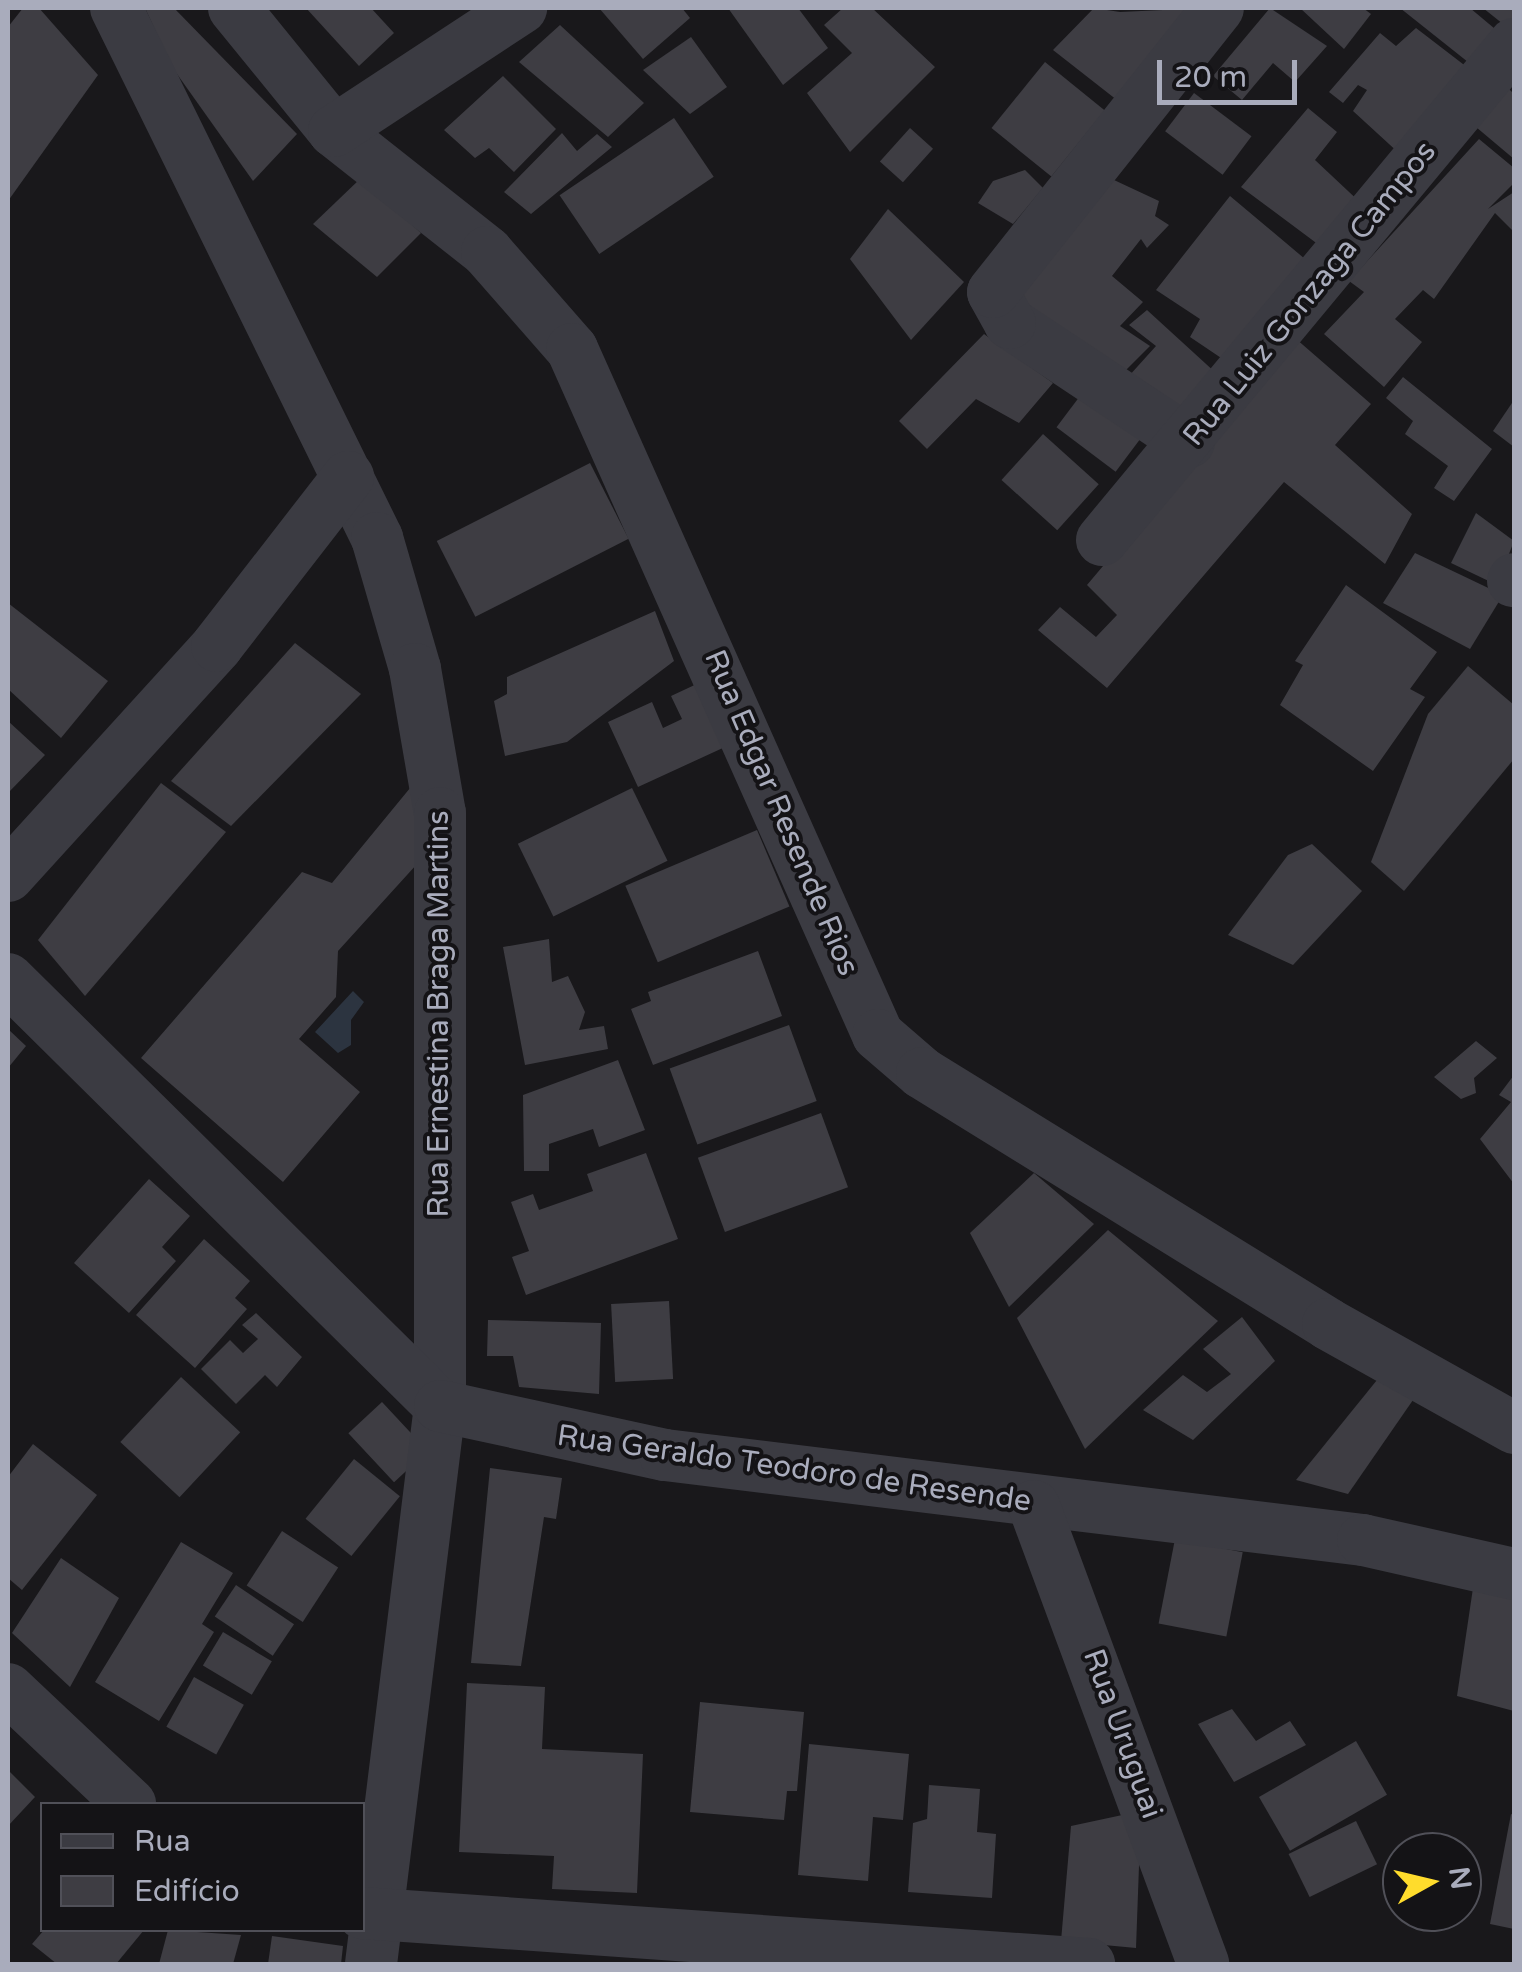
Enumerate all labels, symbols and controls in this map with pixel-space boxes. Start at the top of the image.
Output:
scale bar [1162,40,1302,102]
text: 20 m [1174,59,1247,96]
street label: Rua Luiz Gonzaga Campos [1176,134,1444,454]
street label: Rua Edgar Resende Rios [696,645,866,981]
street label: Rua Ernestina Braga Martins [421,810,457,1218]
street label: Rua Geraldo Teodoro de Resende [555,1418,1033,1520]
street label: Rua Uruguai [1075,1644,1169,1824]
legend [40,1802,365,1932]
text: Rua [134,1823,191,1860]
north arrow [1382,1832,1482,1932]
text: N [1441,1865,1478,1892]
text: Edifício [134,1873,240,1910]

